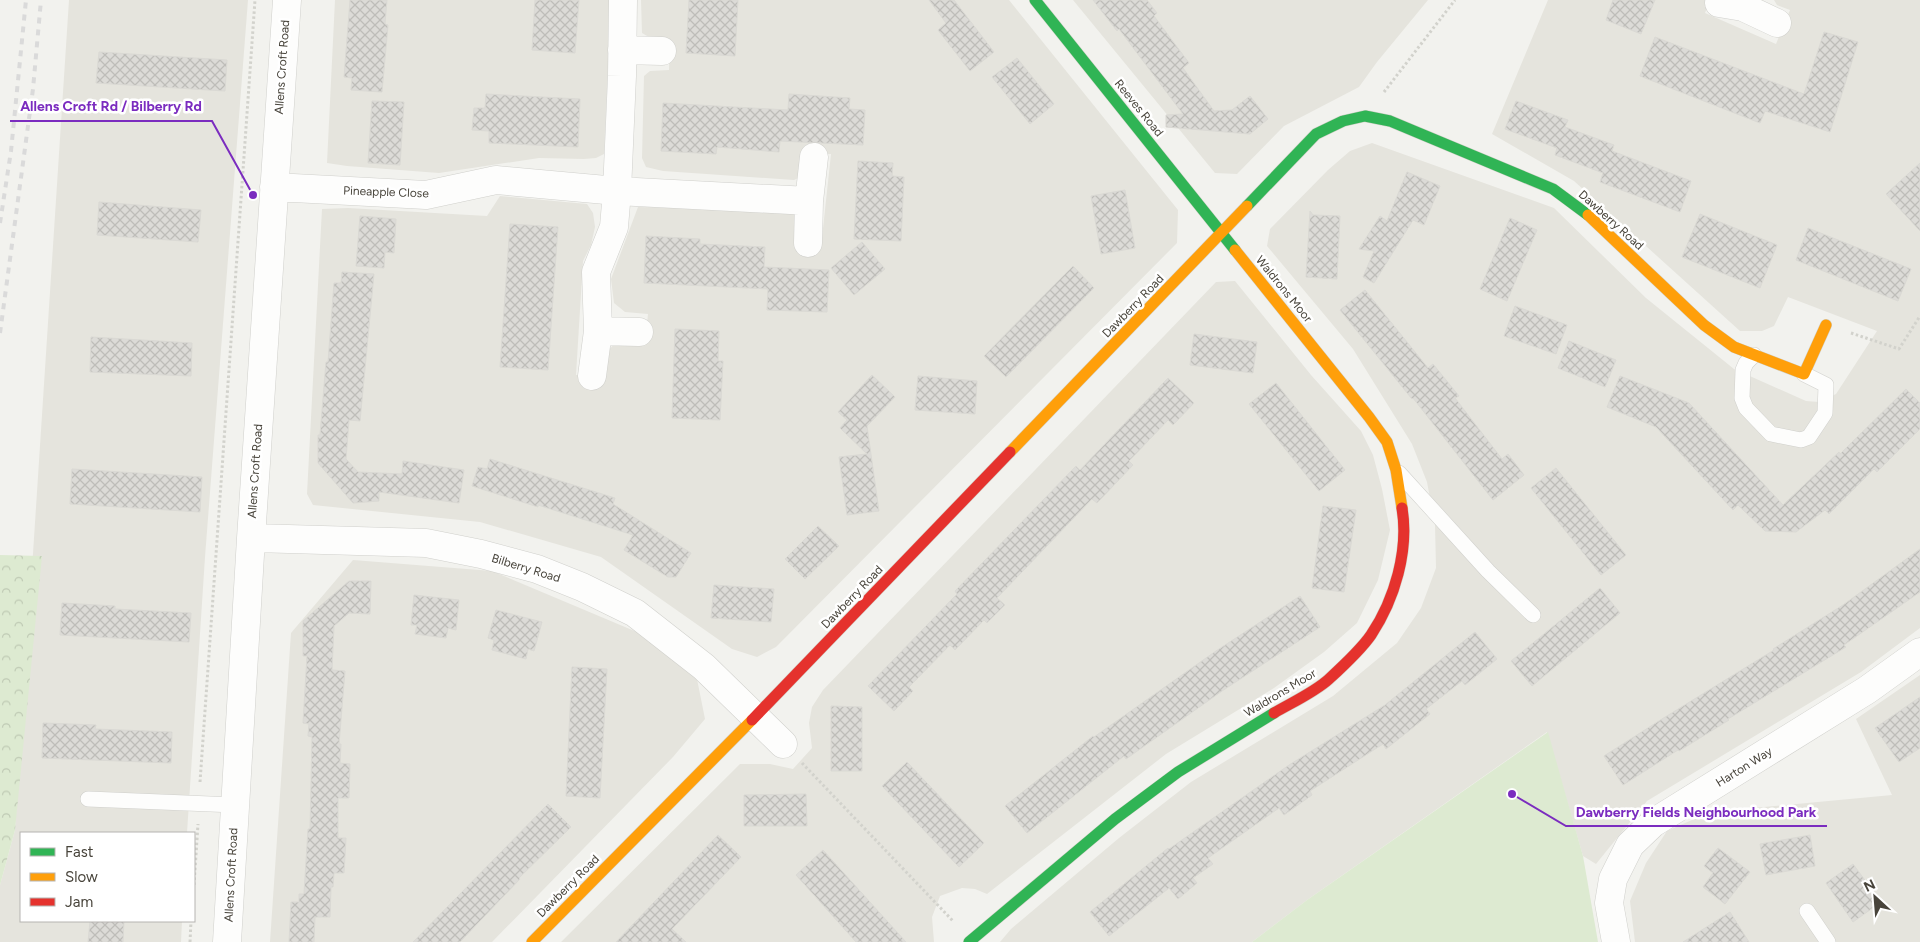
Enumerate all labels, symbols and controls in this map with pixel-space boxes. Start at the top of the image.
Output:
street label: Allens Croft Road [272,19,292,115]
street label: Reeves Road [1112,77,1166,139]
callout: Allens Croft Rd / Bilberry Rd [10,92,212,121]
text: Allens Croft Rd / Bilberry Rd [20,98,202,115]
street label: Pineapple Close [343,184,430,201]
street label: Dawberry Road [1576,187,1646,253]
street label: Waldrons Moor [1253,253,1315,325]
street label: Dawberry Road [1099,272,1167,340]
street label: Allens Croft Road [245,423,265,519]
street label: Bilberry Road [490,551,562,585]
street label: Dawberry Road [818,563,886,631]
street label: Waldrons Moor [1242,666,1318,720]
street label: Harton Way [1713,744,1775,790]
callout: Dawberry Fields Neighbourhood Park [1566,797,1827,826]
text: Dawberry Fields Neighbourhood Park [1576,804,1817,821]
street label: Allens Croft Road [222,827,240,923]
legend [20,832,195,922]
text: Fast [65,843,94,861]
street label: Dawberry Road [534,852,602,920]
text: Slow [65,868,98,886]
north arrow [1850,872,1900,922]
text: N [1861,876,1878,896]
text: Jam [65,893,93,911]

